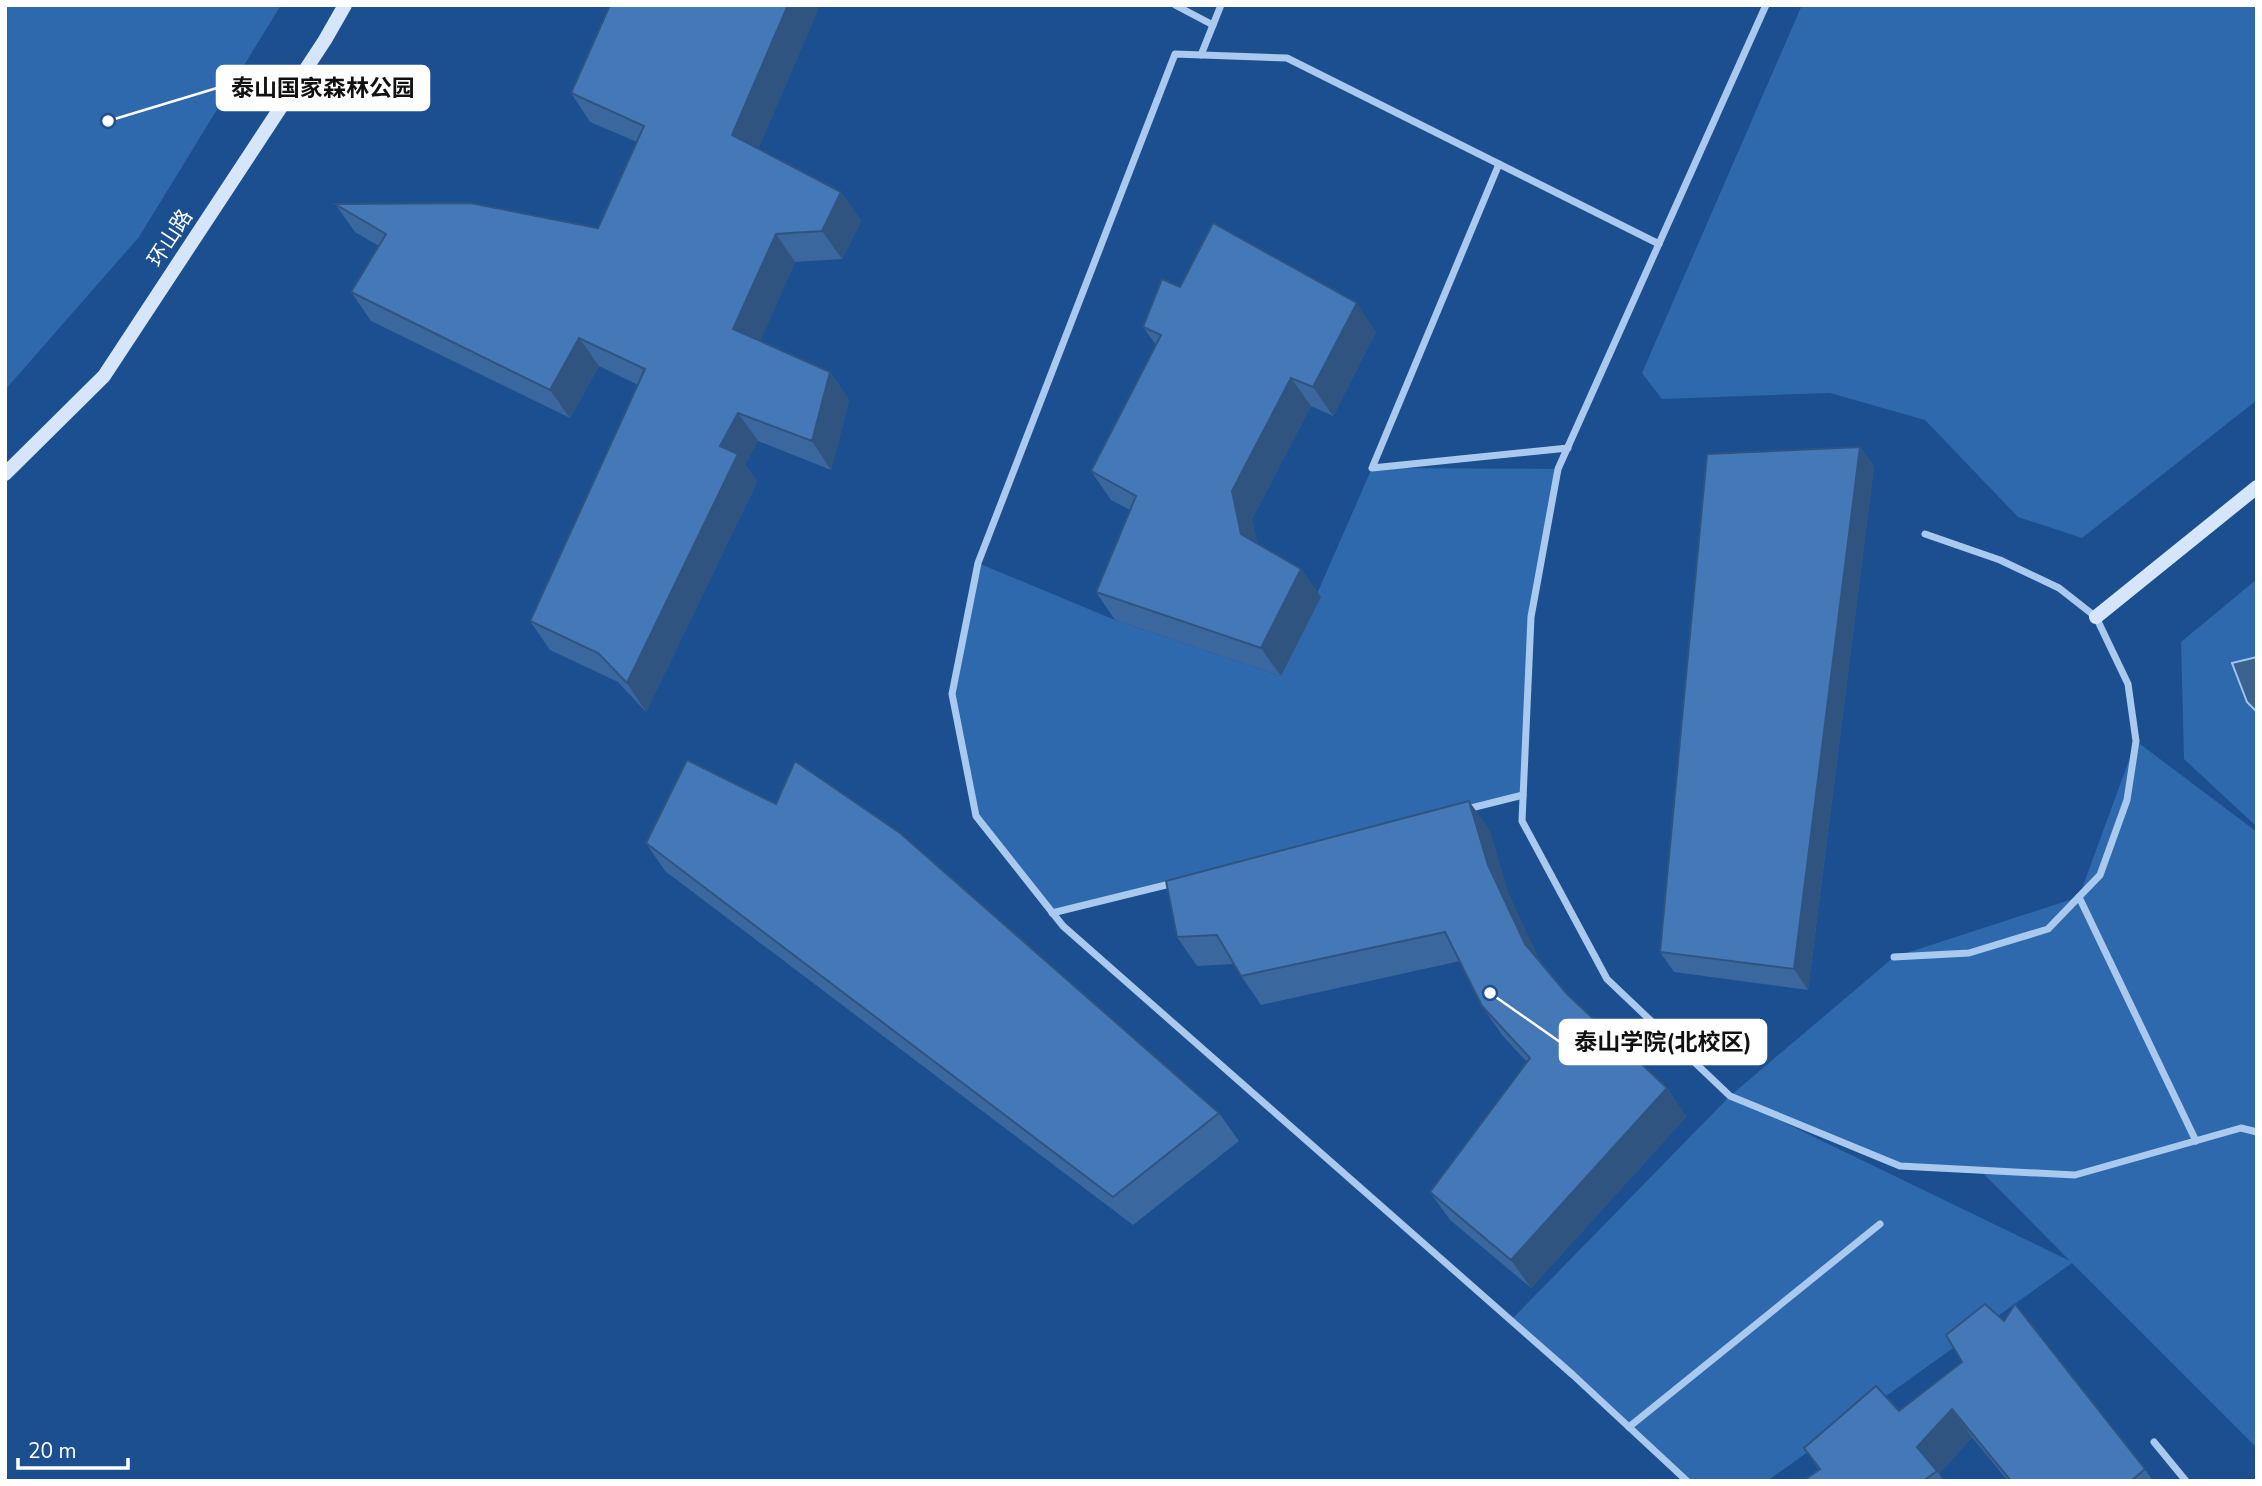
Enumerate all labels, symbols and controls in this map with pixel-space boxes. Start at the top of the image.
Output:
callout: 泰山国家森林公园 [217,66,429,110]
text: 泰山国家森林公园 [231,73,415,104]
street label: 环山路 [141,204,199,272]
callout: 泰山学院(北校区) [1560,1020,1766,1064]
text: 泰山学院(北校区) [1574,1027,1752,1058]
scale bar [18,1426,128,1470]
text: 20 m [28,1437,77,1465]

